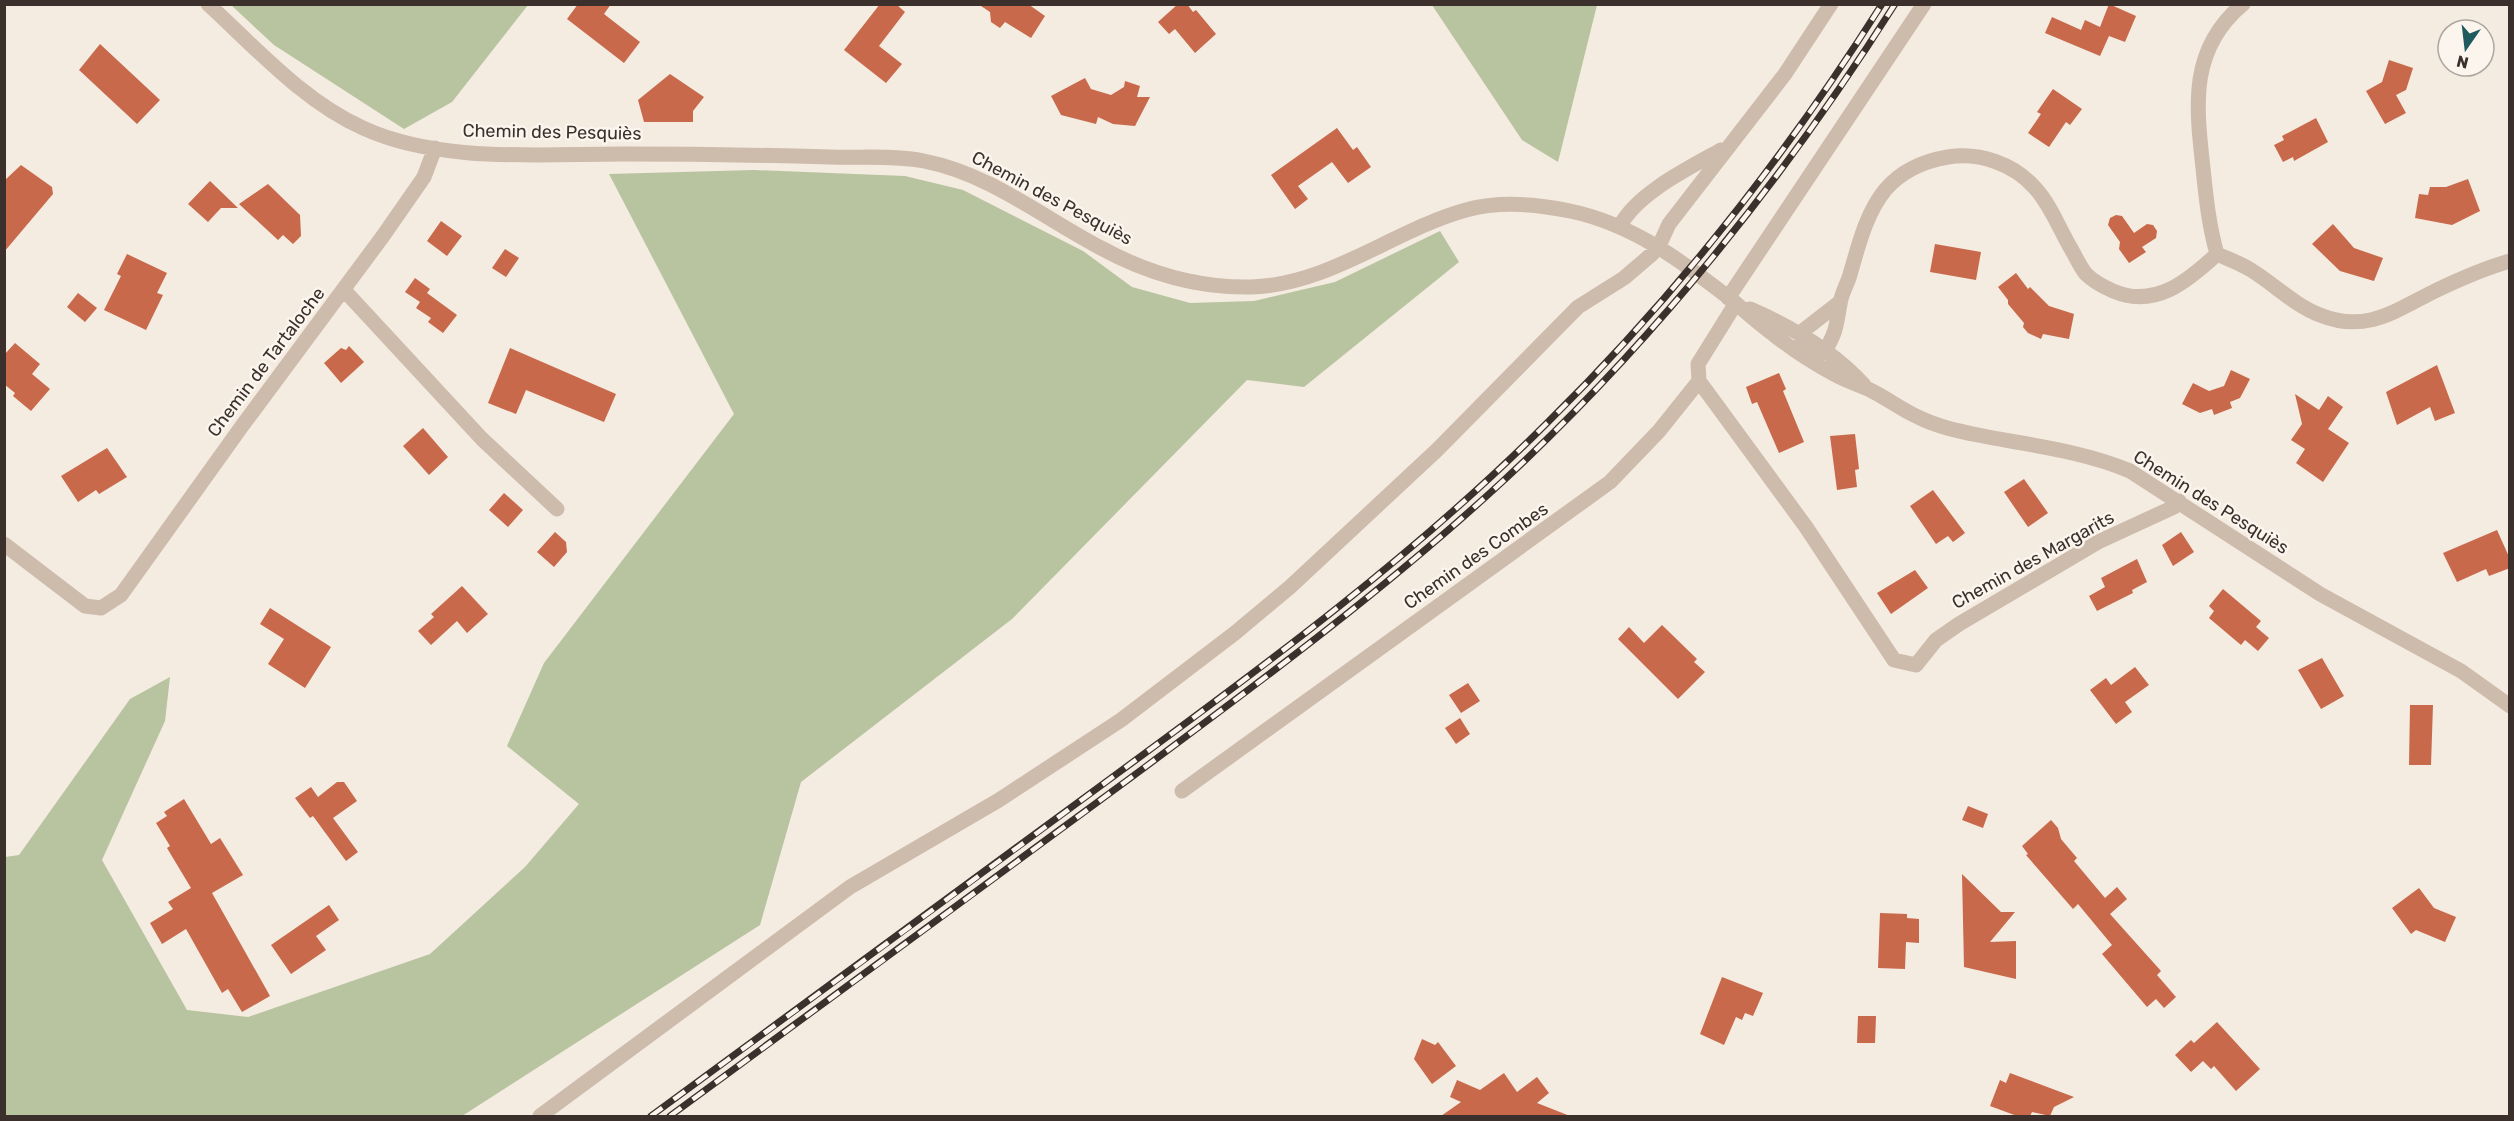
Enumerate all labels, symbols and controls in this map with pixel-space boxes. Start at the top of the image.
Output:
north arrow [2436,18,2496,78]
text: N [2455,51,2470,73]
street label: Chemin des Pesquiès [462,119,642,145]
street label: Chemin des Pesquiès [968,146,1136,250]
street label: Chemin de Tartaloche [203,283,329,441]
street label: Chemin des Pesquiès [2129,445,2293,559]
street label: Chemin des Combes [1399,498,1553,614]
street label: Chemin des Margarits [1948,506,2118,614]

